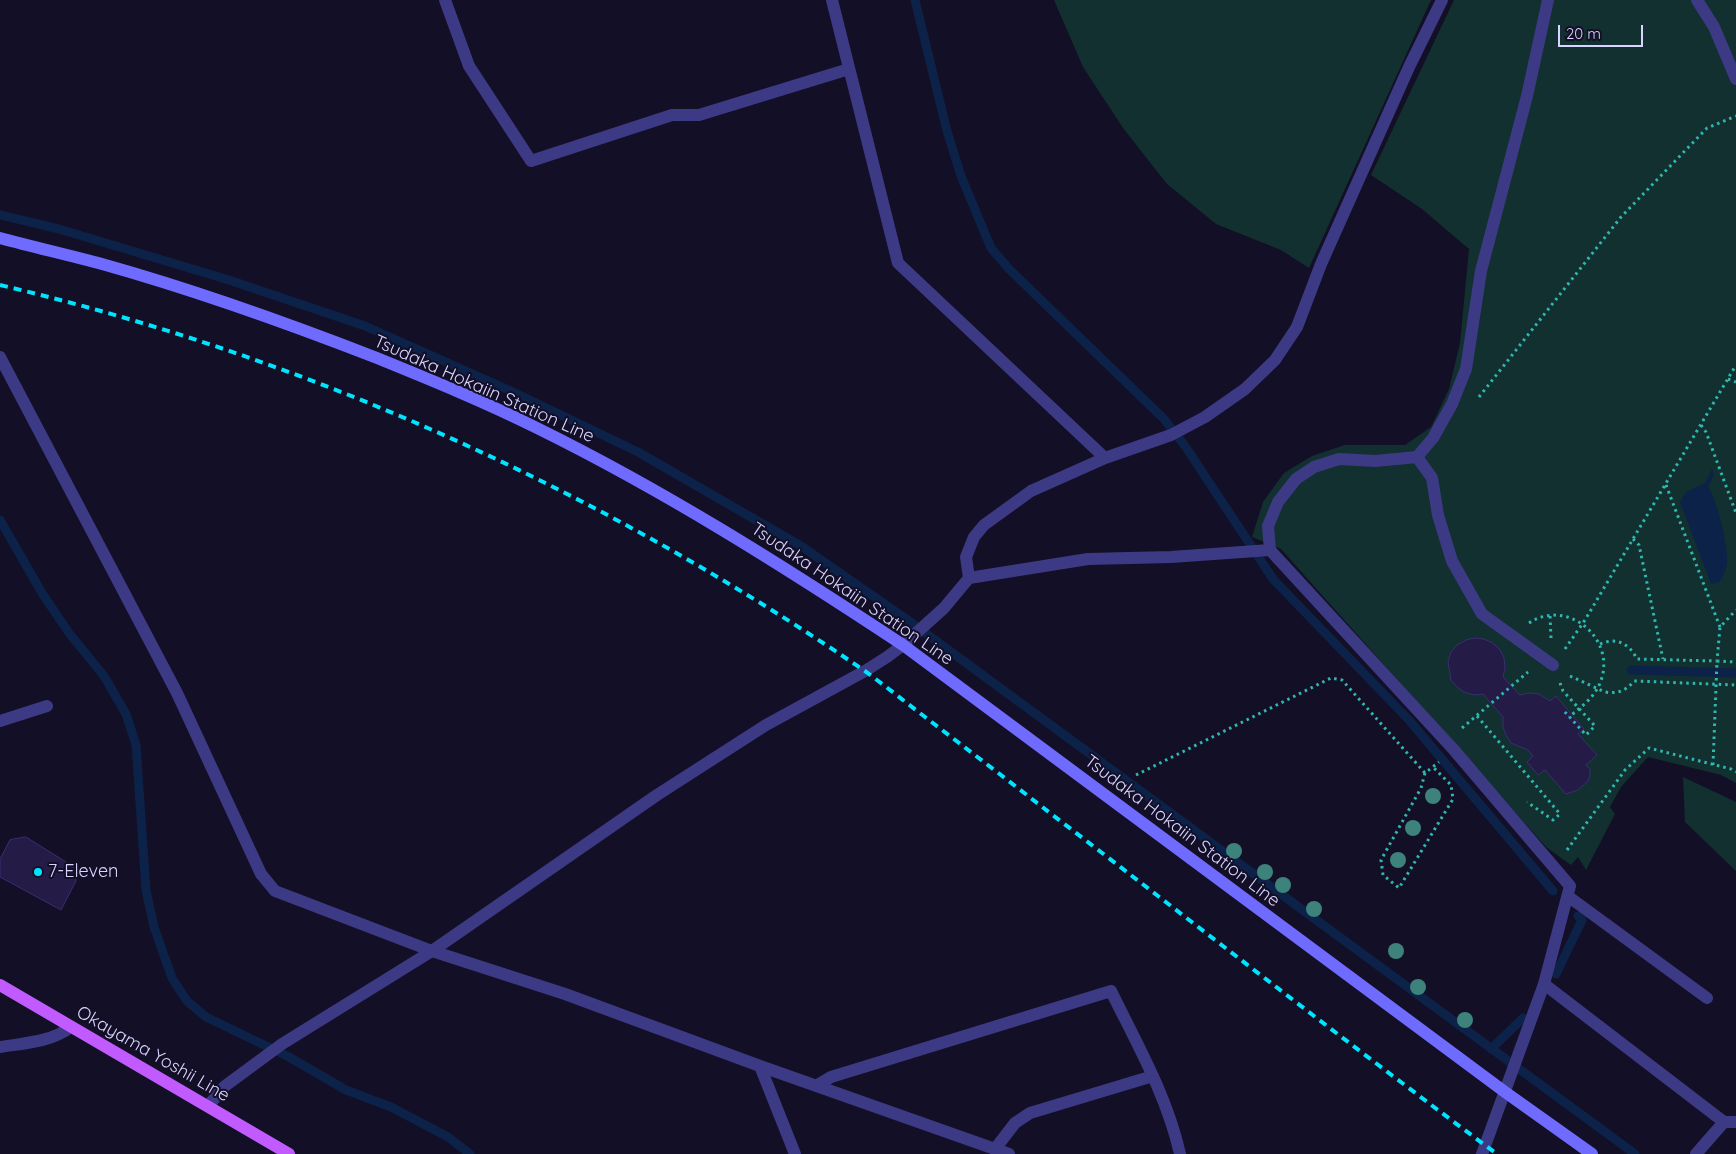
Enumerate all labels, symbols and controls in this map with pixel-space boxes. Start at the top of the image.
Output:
scale bar [1561,15,1646,47]
text: 20 m [1566,24,1601,43]
street label: Tsudaka Hokaiin Station Line [370,330,598,448]
street label: Tsudaka Hokaiin Station Line [747,518,957,670]
street label: Tsudaka Hokaiin Station Line [1080,750,1284,912]
place label: 7-Eleven [48,861,119,883]
marker: 7-Eleven [32,866,44,878]
street label: Okayama Yoshii Line [73,1001,233,1107]

